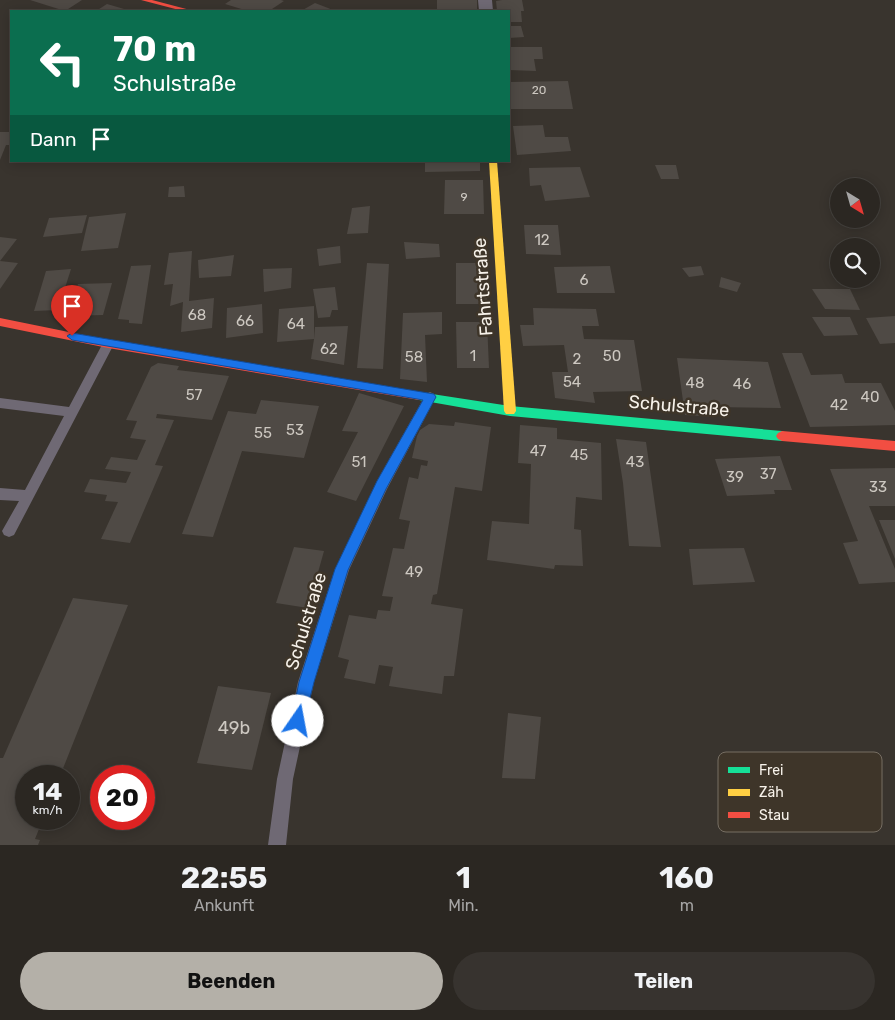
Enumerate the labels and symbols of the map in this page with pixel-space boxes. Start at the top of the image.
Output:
house number: 20 [532,83,546,97]
north arrow [830,178,880,228]
house number: 9 [460,190,468,204]
house number: 12 [534,231,550,249]
street label: Fahrtstraße [469,237,497,337]
house number: 6 [579,271,589,289]
pin [51,285,93,336]
house number: 68 [188,306,206,324]
house number: 66 [236,312,254,330]
house number: 64 [287,315,305,333]
house number: 62 [320,340,338,358]
house number: 1 [470,347,476,365]
house number: 50 [603,347,621,365]
house number: 58 [405,348,423,366]
house number: 2 [573,350,582,368]
house number: 54 [563,373,581,391]
house number: 48 [686,374,704,392]
house number: 46 [733,375,751,393]
house number: 57 [186,386,203,404]
house number: 40 [861,388,879,406]
street label: Schulstraße [628,391,730,421]
house number: 42 [830,396,848,414]
house number: 53 [286,421,304,439]
house number: 55 [254,424,272,442]
house number: 47 [530,442,547,460]
house number: 45 [570,446,588,464]
house number: 51 [351,453,367,471]
house number: 43 [626,453,644,471]
house number: 37 [760,465,777,483]
house number: 39 [726,468,744,486]
house number: 33 [869,478,887,496]
house number: 49 [405,563,423,581]
street label: Schulstraße [281,570,331,672]
position arrow [271,694,323,746]
house number: 49b [218,717,250,739]
legend [718,752,882,832]
text: Frei [759,762,783,779]
speed limit sign: 20 [90,765,155,830]
text: Zäh [759,784,784,801]
text: Stau [759,807,789,824]

